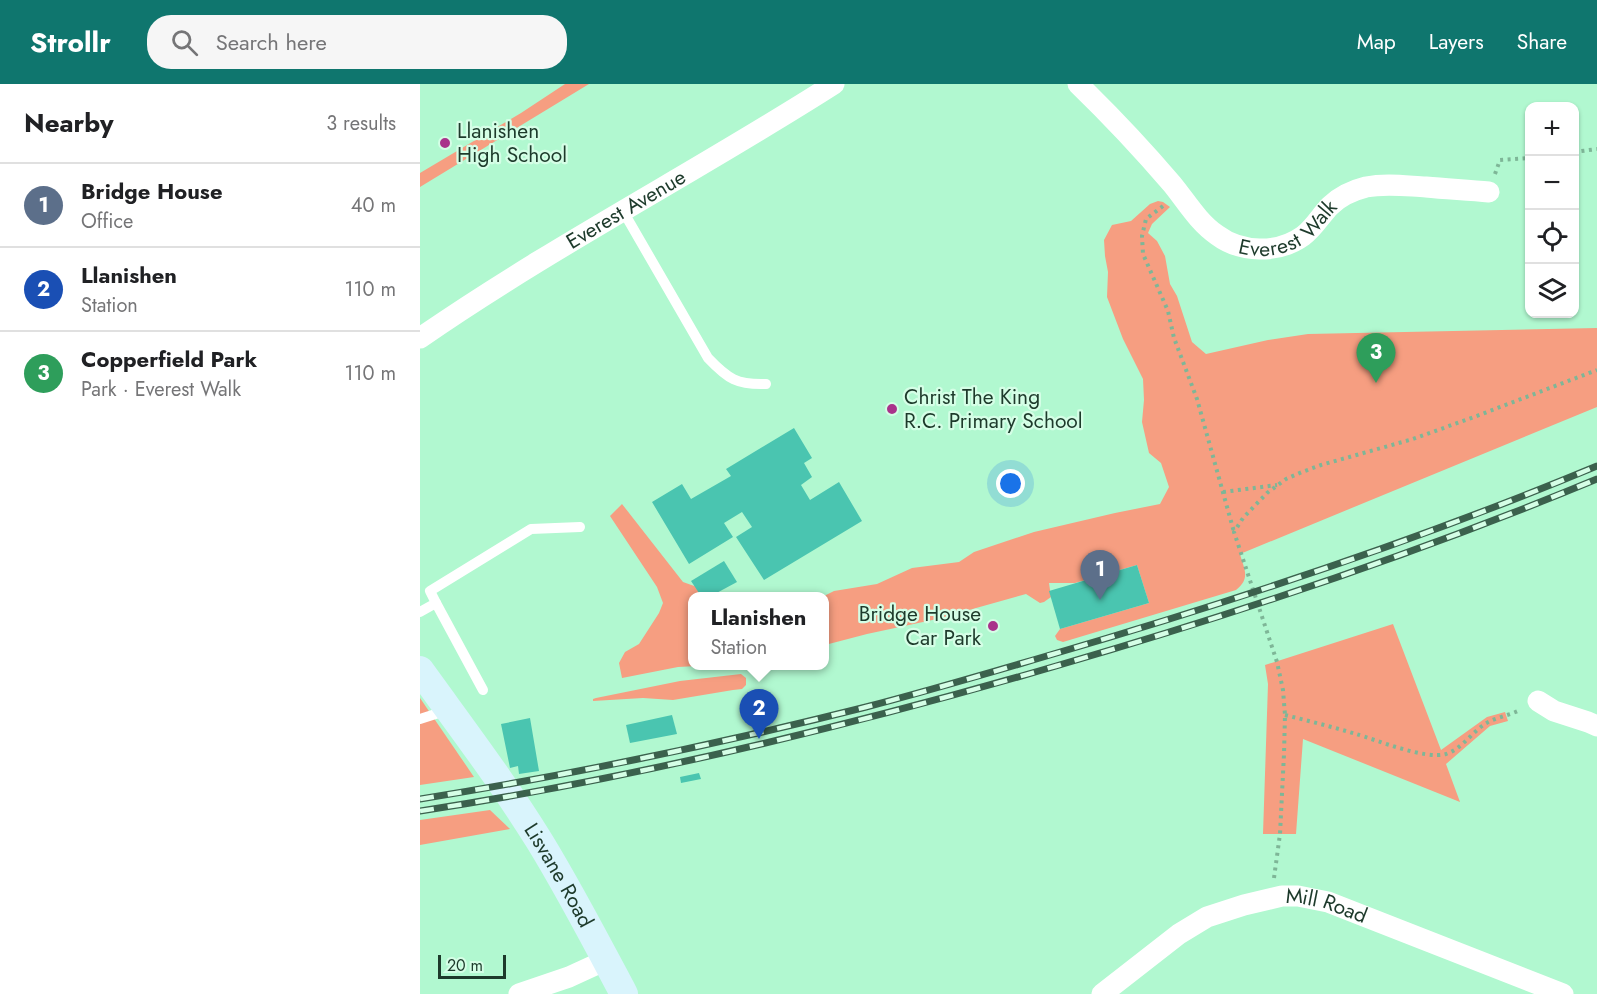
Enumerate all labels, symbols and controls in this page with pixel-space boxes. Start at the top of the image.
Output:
search box [147,15,567,69]
text: Strollr [30,22,111,63]
icon: search [168,26,201,59]
text: Search here [216,26,327,58]
text: Map [1357,27,1396,57]
text: Layers [1429,27,1484,57]
text: Share [1517,27,1567,57]
map controls [1525,102,1579,318]
button: + [1525,102,1579,156]
text: Nearby [24,104,113,142]
text: 3 results [326,109,396,138]
place label: Llanishen High School [457,116,567,170]
marker: Llanishen High School [438,136,452,150]
button: − [1525,156,1579,210]
street label: Everest Avenue [560,162,692,256]
text: Bridge House [81,175,222,207]
text: 1 [38,191,49,220]
text: 40 m [351,191,396,220]
street label: Everest Walk [1236,192,1344,264]
text: Office [81,207,133,236]
button: locate [1525,210,1579,264]
text: Llanishen [81,259,177,291]
button: layers [1525,264,1579,318]
text: 2 [37,275,50,304]
text: 110 m [344,275,396,304]
text: Station [81,291,138,320]
pin: 3 [1356,334,1396,383]
text: Copperfield Park [81,343,257,375]
text: 3 [37,359,50,388]
text: 110 m [344,359,396,388]
text: Park · Everest Walk [81,375,241,404]
place label: Christ The King R.C. Primary School [904,382,1083,436]
marker: Christ The King R.C. Primary School [885,402,899,416]
your location [996,469,1025,498]
pin: 1 [1080,550,1120,600]
popup [688,592,829,670]
place label: Bridge House Car Park [859,599,982,653]
text: Llanishen [711,601,806,633]
marker: Bridge House Car Park [986,619,1000,633]
text: Station [711,633,767,662]
pin: 2 [740,690,778,739]
street label: Lisvane Road [517,817,601,933]
street label: Mill Road [1286,881,1372,931]
scale bar [438,952,506,980]
text: 20 m [447,954,483,977]

